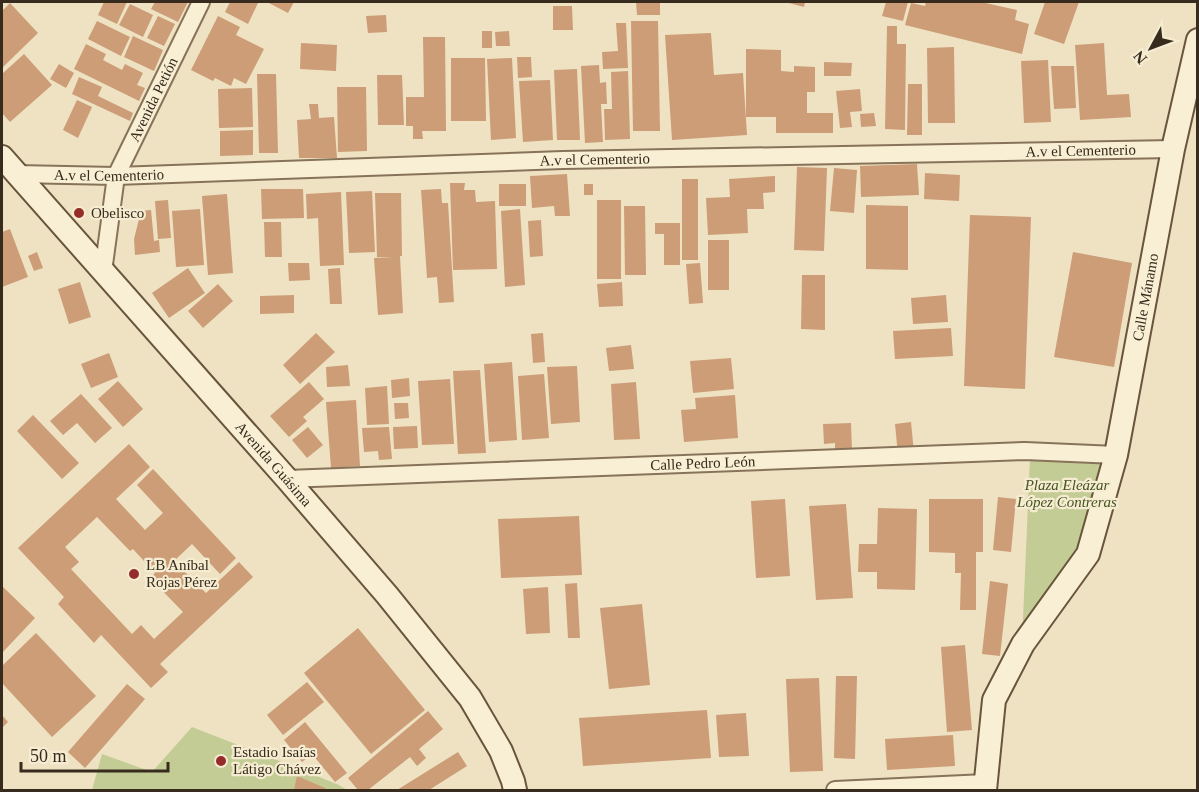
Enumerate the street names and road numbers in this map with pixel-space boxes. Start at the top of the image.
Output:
street label: Avenida Petión [126,54,181,144]
street label: A.v el Cementerio [1025,142,1136,160]
street label: A.v el Cementerio [539,150,650,169]
street label: A.v el Cementerio [54,166,164,184]
street label: Calle Mánamo [1129,252,1161,342]
street label: Avenida Guásima [232,419,315,510]
street label: Calle Pedro León [650,453,756,473]

